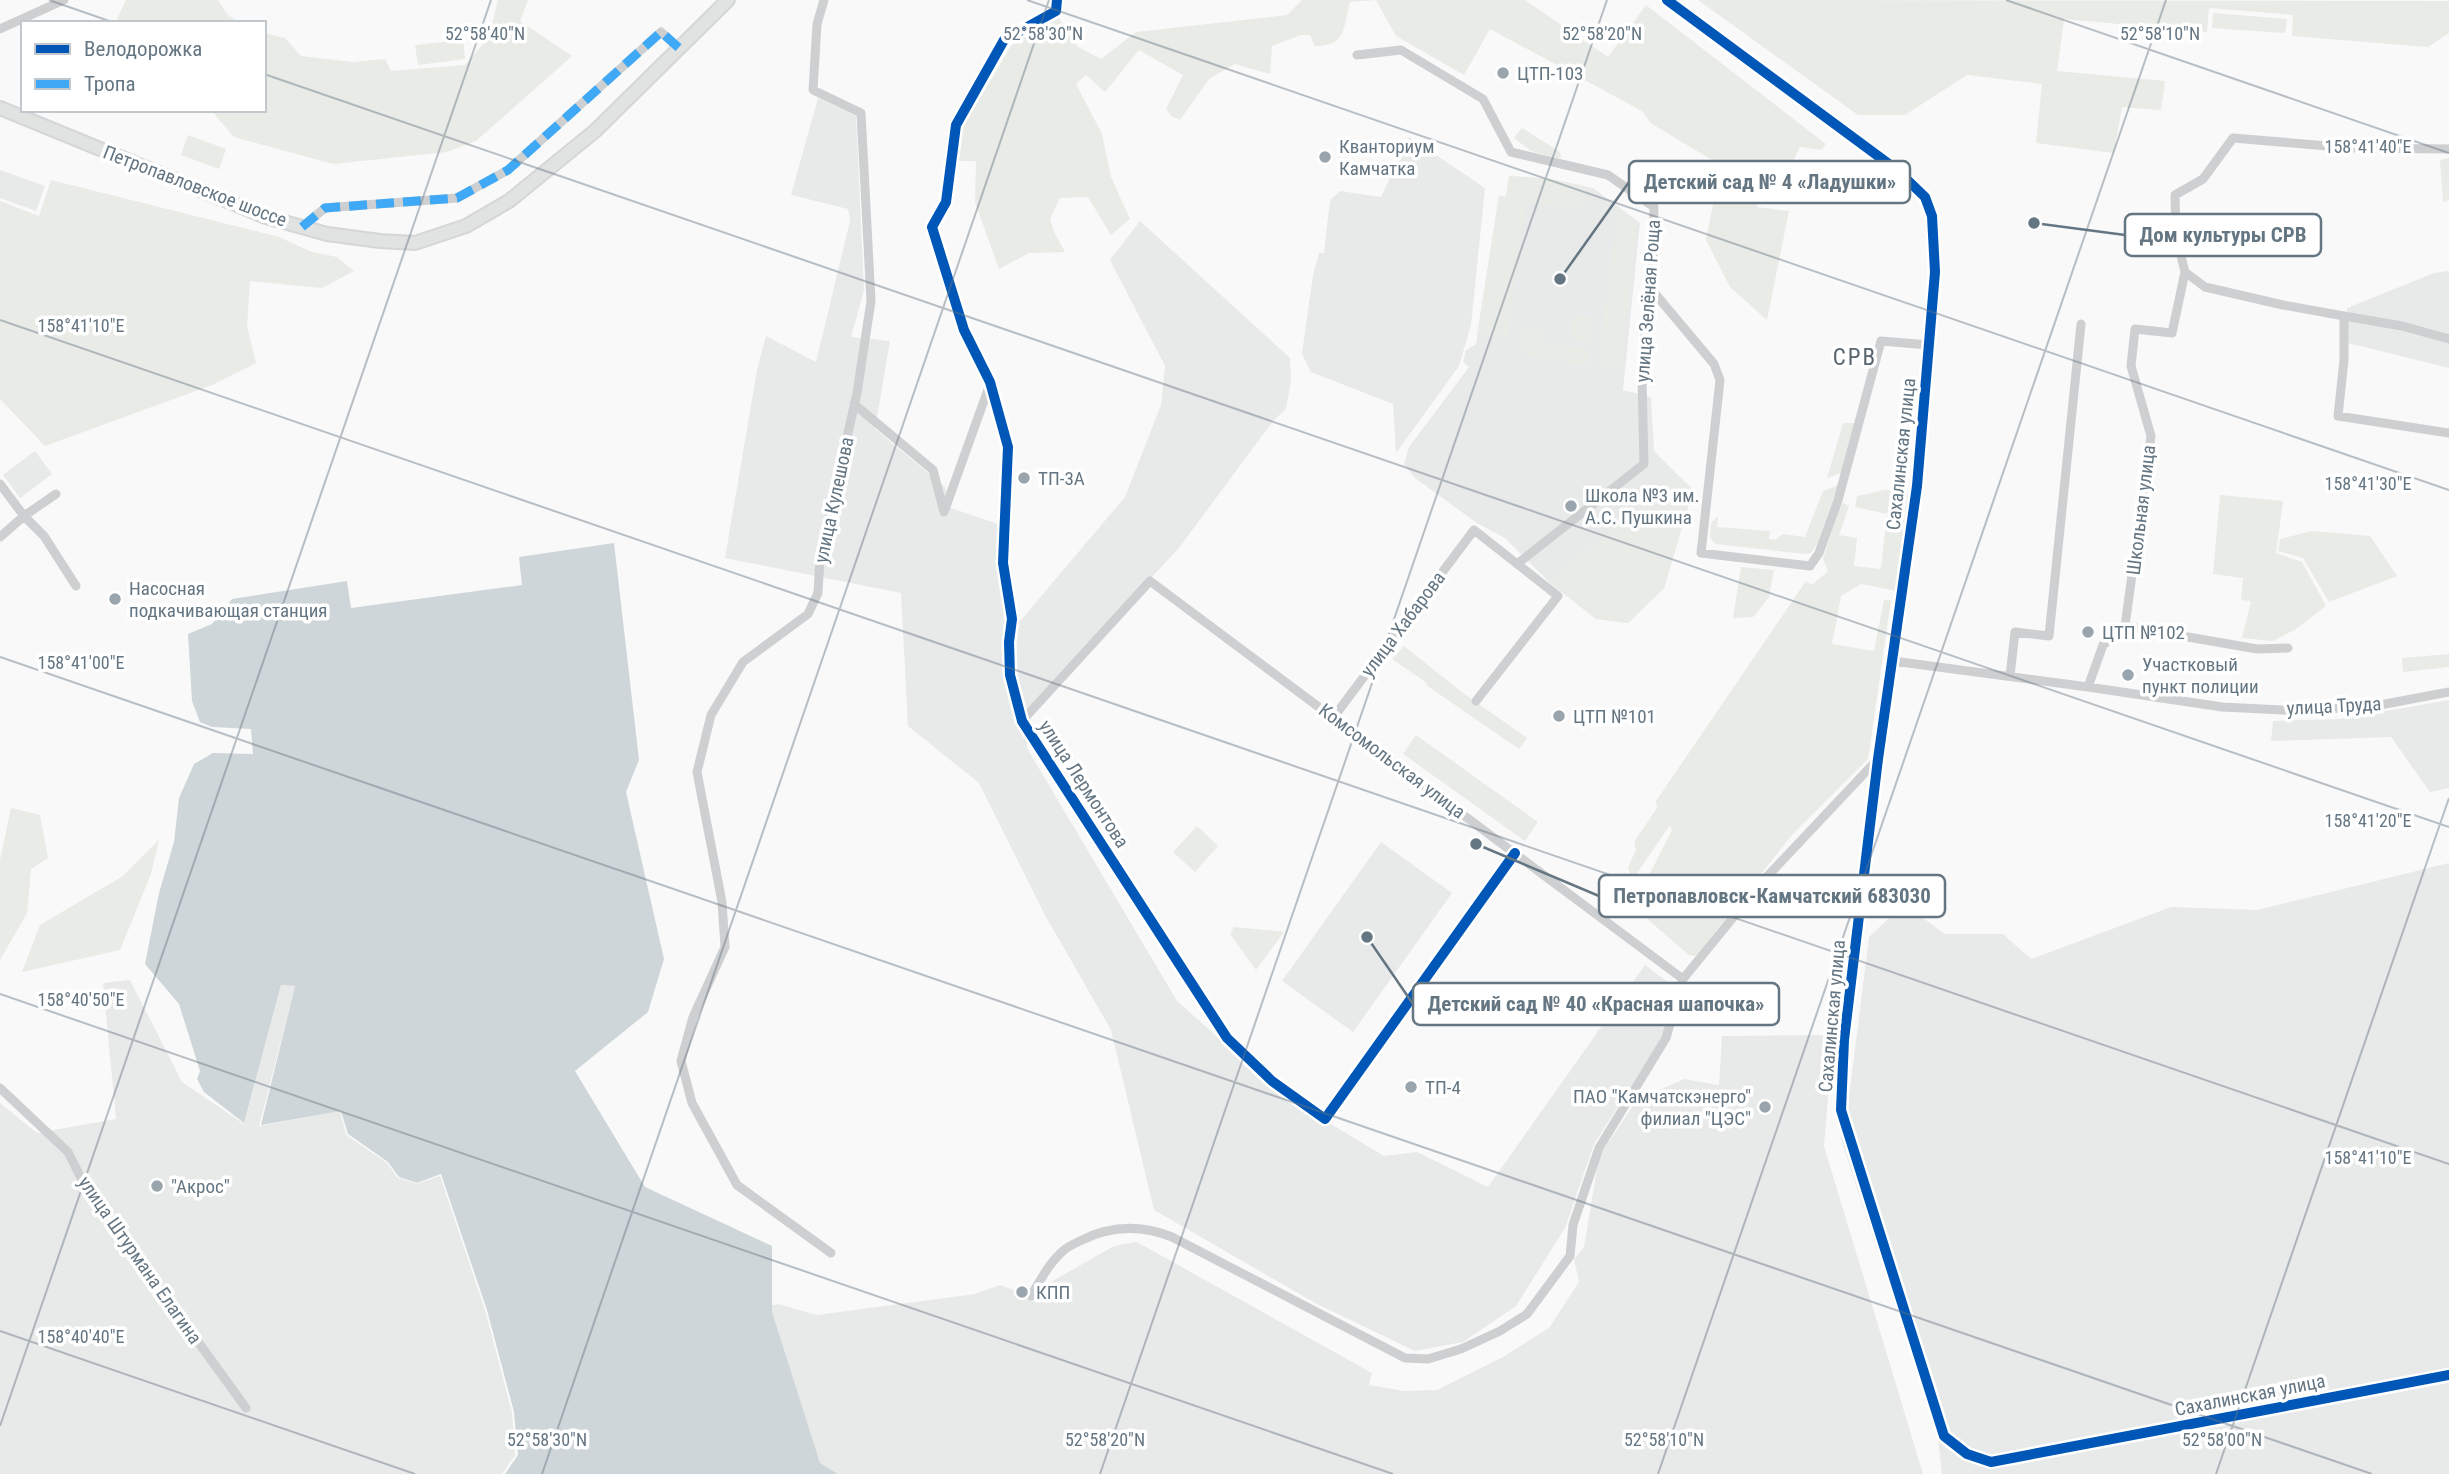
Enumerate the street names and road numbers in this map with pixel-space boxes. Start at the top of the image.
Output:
street label: Петропавловское шоссе [100,140,290,232]
street label: улица Зелёная Роща [1631,219,1665,383]
street label: Сахалинская улица [1882,377,1920,531]
street label: улица Кулешова [809,435,859,565]
street label: Школьная улица [2122,444,2160,576]
street label: улица Хабарова [1356,567,1450,681]
street label: улица Труда [2286,692,2382,720]
street label: Комсомольская улица [1314,698,1470,824]
street label: улица Лермонтова [1034,716,1134,852]
street label: Сахалинская улица [1814,939,1850,1093]
street label: улица Штурмана Елагина [73,1172,207,1348]
street label: Сахалинская улица [2173,1369,2327,1421]

